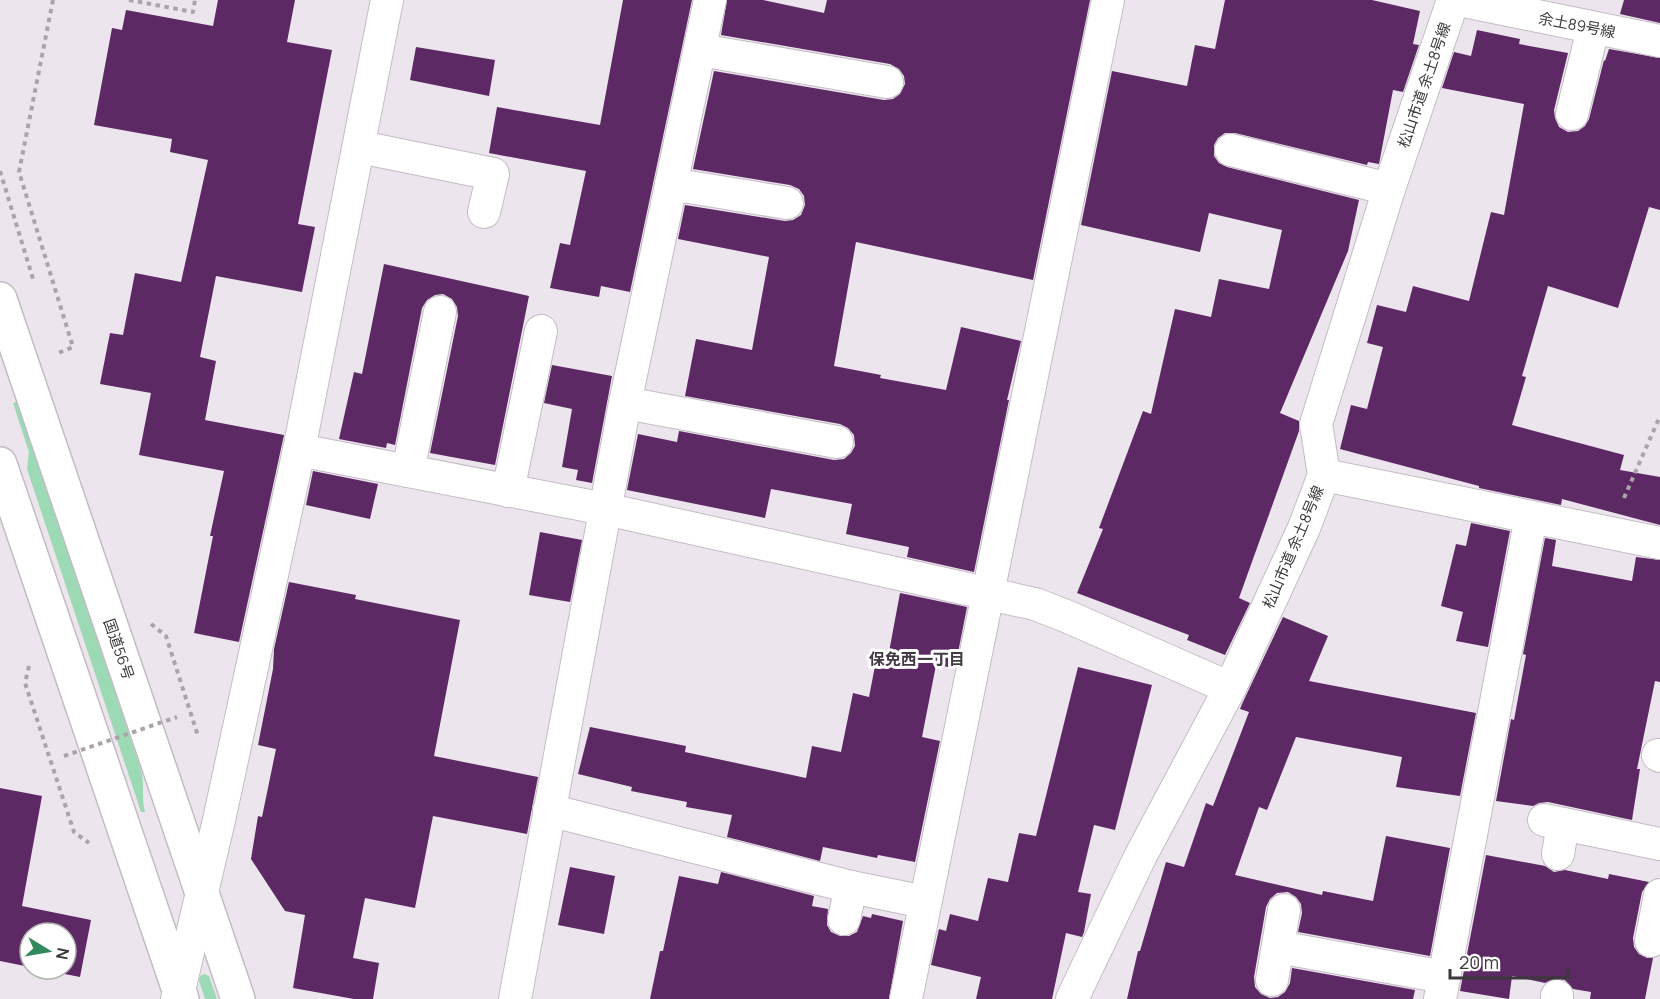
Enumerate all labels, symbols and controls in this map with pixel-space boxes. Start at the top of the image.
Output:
street label: 余土89号線 [1537,7,1617,43]
street label: 松山市道 余土8号線 [1393,19,1455,151]
street label: 松山市道 余土8号線 [1258,482,1328,612]
street label: 国道56号 [99,616,139,682]
district label: 保免西一丁目 [869,648,965,670]
north arrow [18,921,78,981]
scale bar [1450,942,1568,980]
text: N [51,946,75,962]
text: 20 m [1459,950,1499,974]

